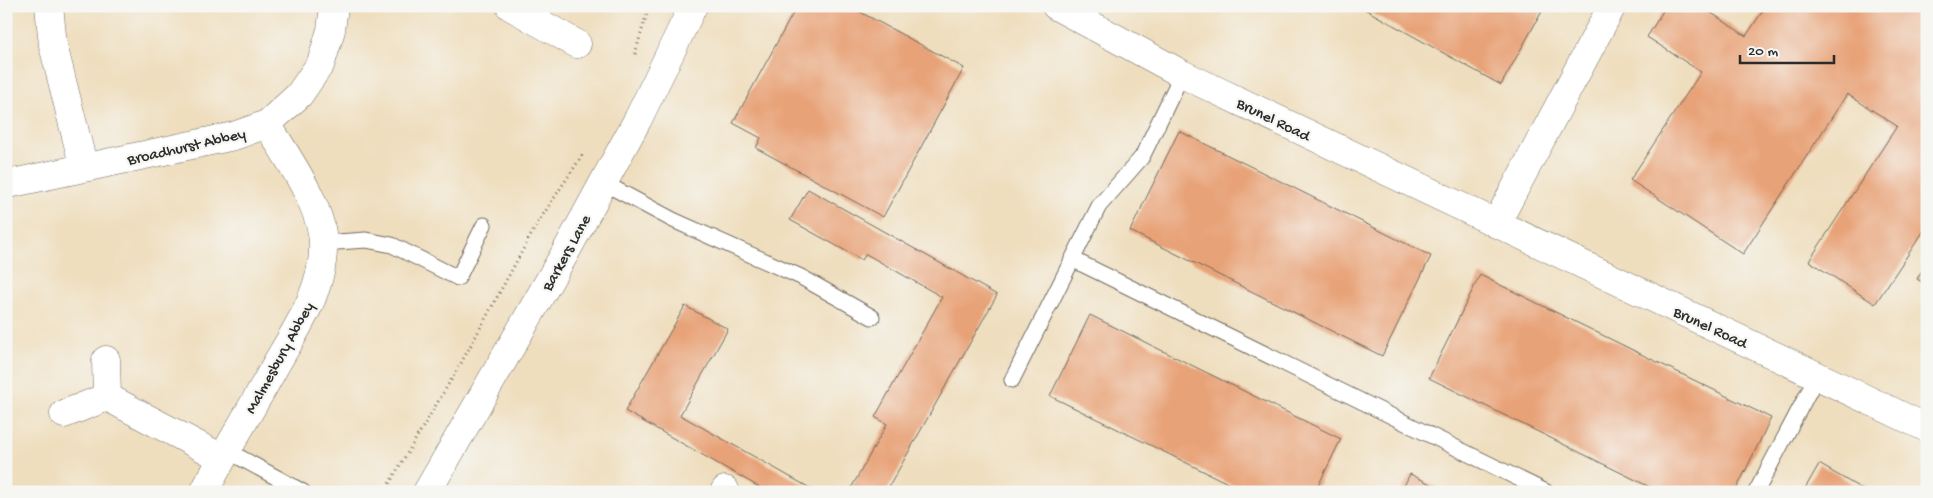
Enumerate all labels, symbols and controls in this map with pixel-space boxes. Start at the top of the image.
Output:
scale bar [1740,32,1834,64]
text: 20 m [1748,43,1778,61]
street label: Brunel Road [1232,95,1314,148]
street label: Broadhurst Abbey [125,126,248,171]
street label: Barkers Lane [539,212,597,296]
street label: Malmesbury Abbey [243,299,320,418]
street label: Brunel Road [1669,303,1751,355]

